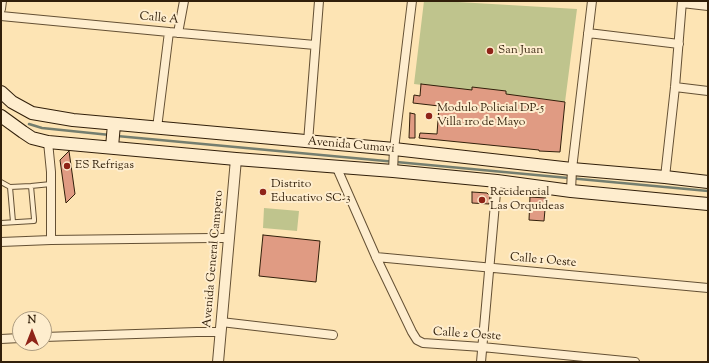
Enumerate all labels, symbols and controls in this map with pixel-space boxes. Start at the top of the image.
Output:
street label: Calle A [139,10,179,28]
place label: San Juan [498,44,543,58]
marker: San Juan [485,46,495,56]
place label: Modulo Policial DP-5 Villa 1ro de Mayo [437,102,544,130]
marker: Modulo Policial DP-5 Villa 1ro de Mayo [424,111,434,121]
street label: Avenida Cumavi [307,135,395,157]
place label: ES Refrigas [75,159,134,173]
marker: ES Refrigas [62,161,72,171]
place label: Distrito Educativo SC-3 [271,178,351,206]
place label: Recidencial Las Orquideas [490,186,564,214]
marker: Distrito Educativo SC-3 [258,187,268,197]
street label: Avenida General Campero [201,190,227,328]
marker: Recidencial Las Orquideas [477,195,487,205]
street label: Calle 1 Oeste [509,251,577,271]
north arrow [12,311,52,351]
text: N [28,312,36,328]
street label: Calle 2 Oeste [432,325,502,345]

